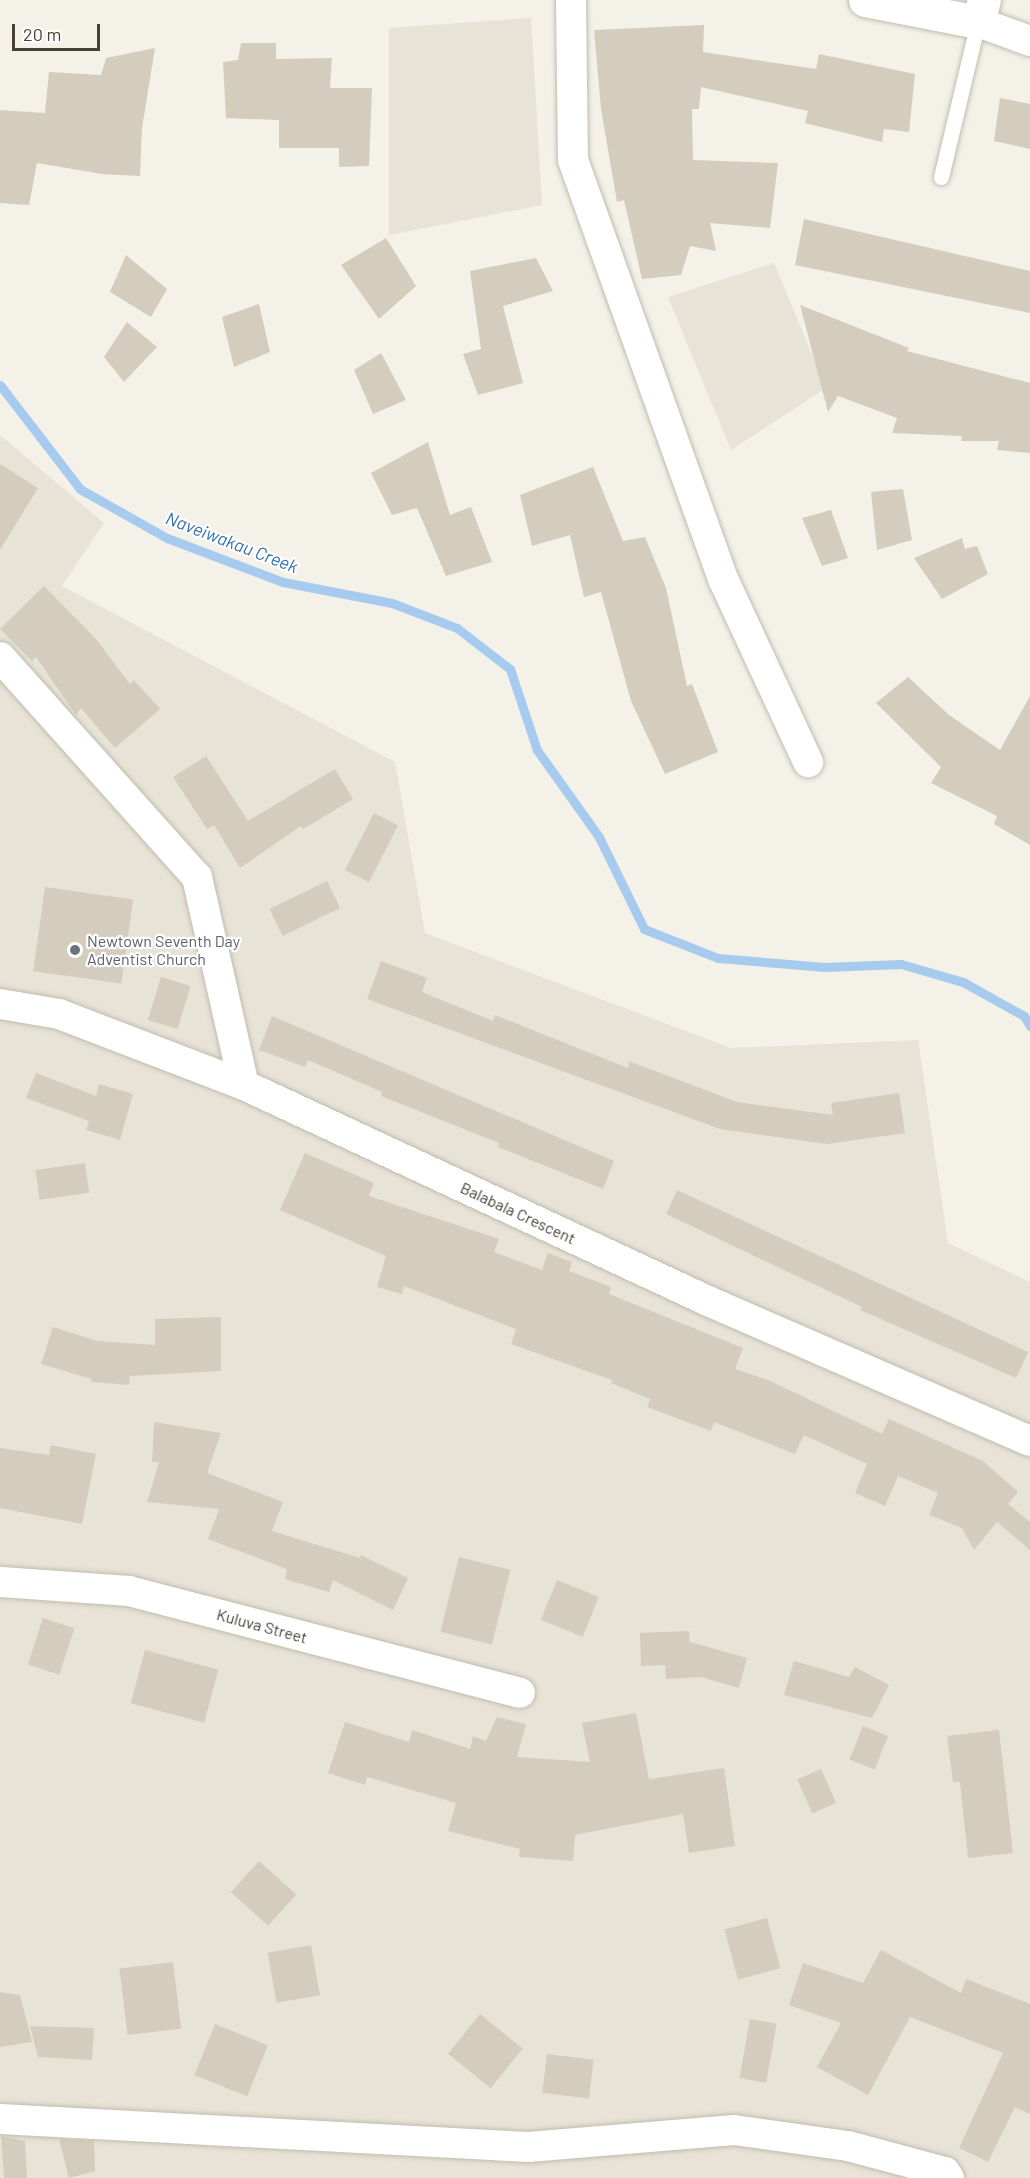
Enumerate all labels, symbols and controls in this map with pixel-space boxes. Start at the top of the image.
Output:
scale bar [15,12,104,50]
text: 20 m [23,23,61,45]
water label: Naveiwakau Creek [163,507,301,577]
place label: Newtown Seventh Day Adventist Church [87,931,240,969]
marker: Newtown Seventh Day Adventist Church [68,943,82,957]
street label: Balabala Crescent [457,1178,579,1248]
street label: Kuluva Street [215,1605,309,1647]

